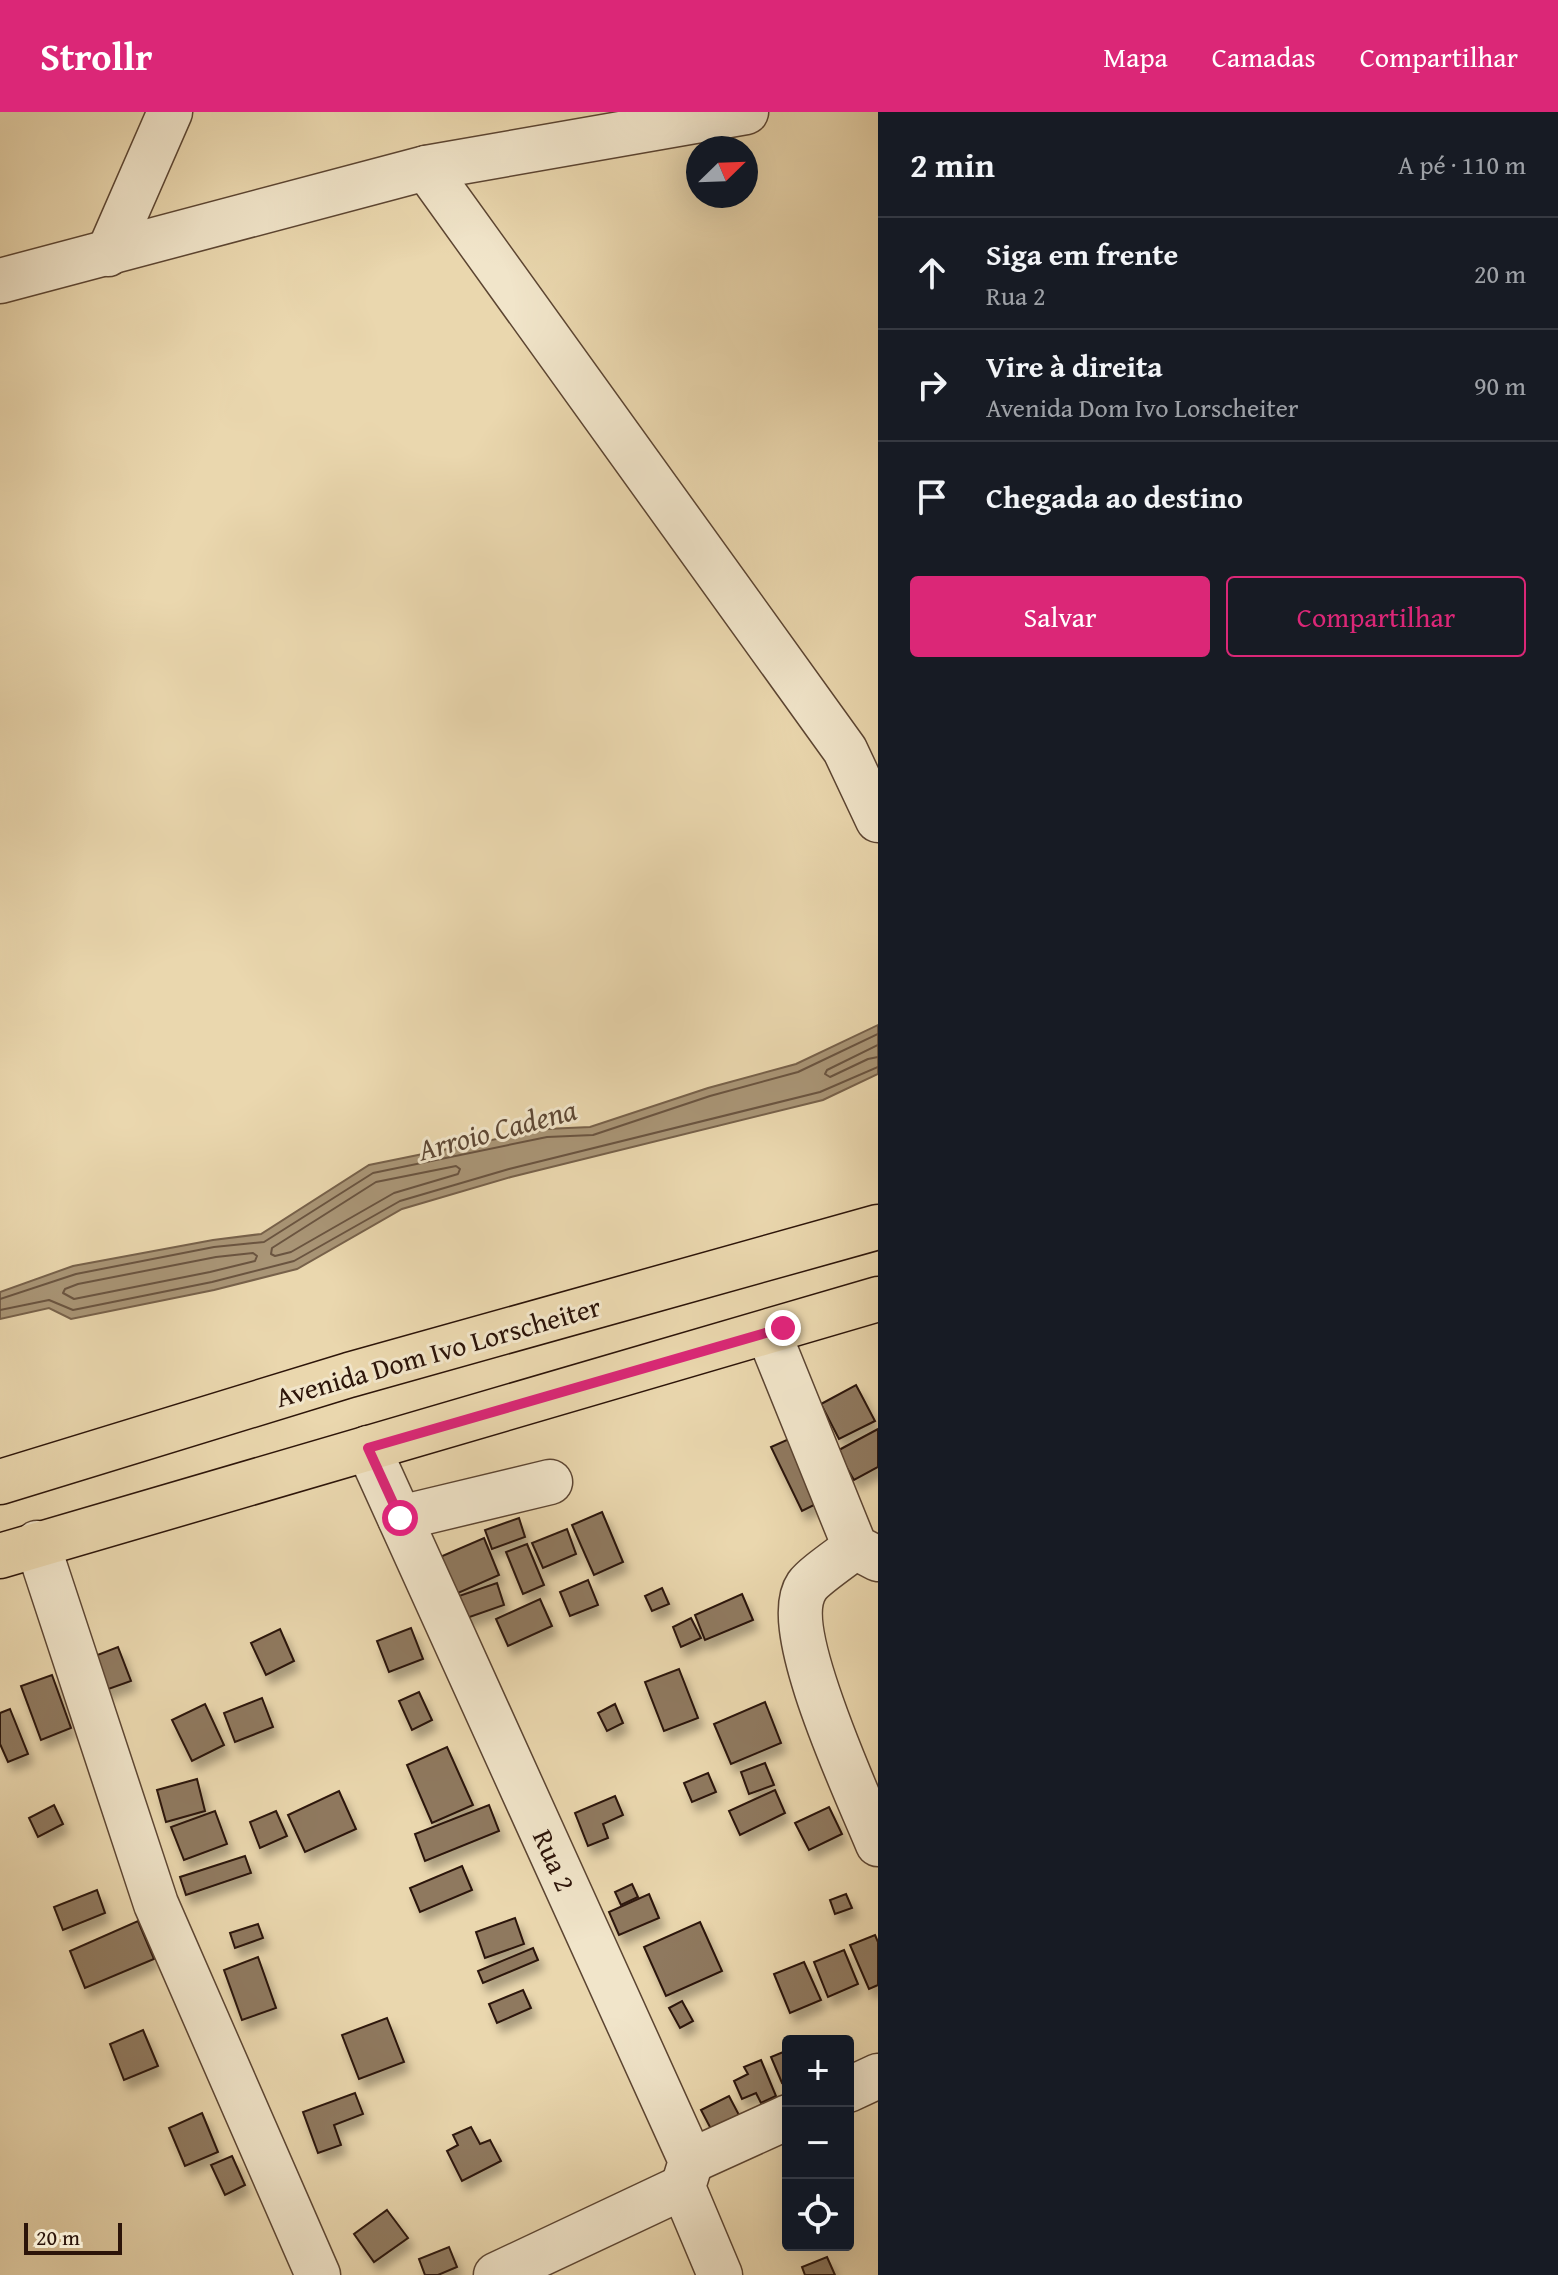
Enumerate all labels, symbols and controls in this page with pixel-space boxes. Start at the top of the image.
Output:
text: Strollr [40,28,152,84]
text: Mapa [1103,36,1168,77]
text: Camadas [1212,36,1316,77]
text: Compartilhar [1360,36,1518,77]
north arrow [686,136,758,208]
text: 2 min [910,140,995,189]
text: A pé · 110 m [1398,145,1526,184]
text: Siga em frente [986,232,1178,276]
icon: ahead [910,251,954,295]
text: 20 m [1474,254,1526,293]
text: Rua 2 [986,276,1046,315]
text: Vire à direita [986,344,1163,388]
icon: right [910,363,954,407]
text: 90 m [1474,366,1526,405]
text: Avenida Dom Ivo Lorscheiter [986,388,1299,427]
icon: arrive [910,475,954,519]
text: Chegada ao destino [986,475,1243,519]
button: Salvar [910,576,1210,657]
button: Compartilhar [1226,576,1526,657]
water label: Arroio Cadena [412,1087,581,1172]
street label: Avenida Dom Ivo Lorscheiter [271,1285,606,1417]
route end [765,1310,801,1346]
route start [382,1500,418,1536]
street label: Rua 2 [523,1822,587,1898]
map controls [782,2035,854,2251]
button: + [782,2035,854,2107]
button: − [782,2107,854,2179]
button: locate [782,2179,854,2251]
scale bar [24,2219,122,2255]
text: 20 m [36,2221,80,2253]

